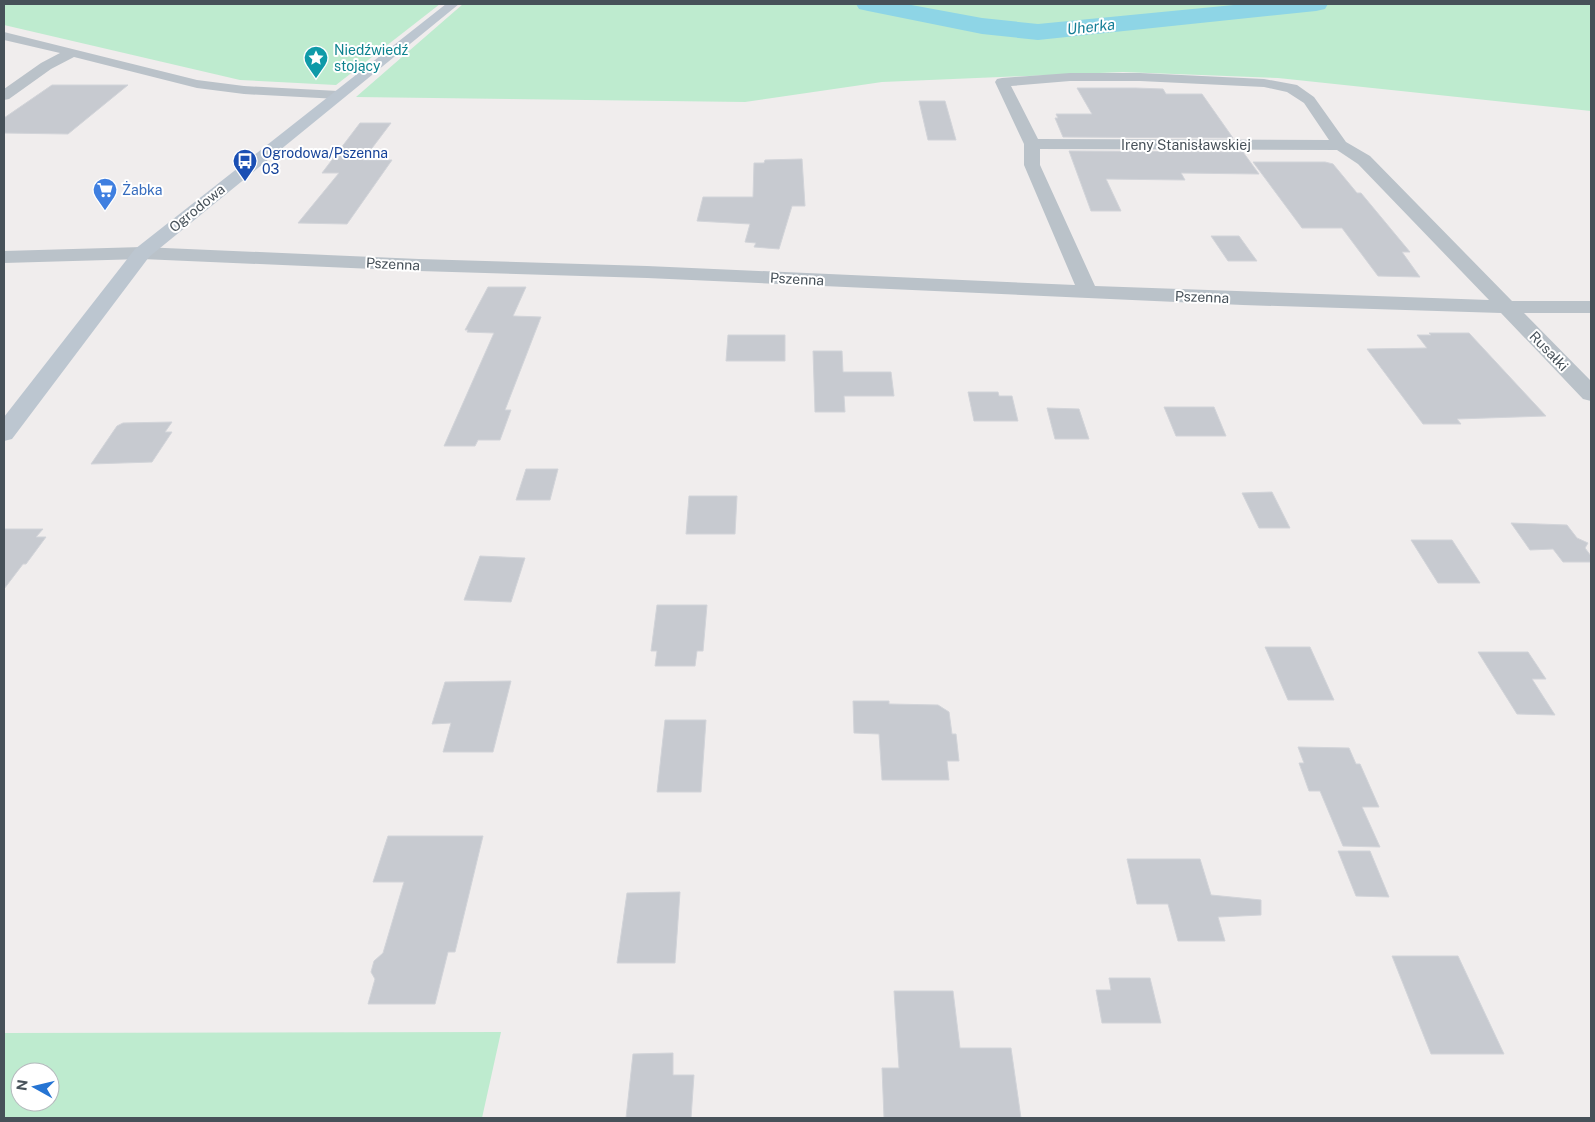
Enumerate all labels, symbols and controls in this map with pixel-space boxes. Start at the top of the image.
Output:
water label: Uherka [1066,16,1116,37]
place label: Niedźwiedź stojący [334,42,409,74]
place icon: Niedźwiedź stojący [303,45,329,79]
street label: Ireny Stanisławskiej [1121,137,1251,153]
place label: Ogrodowa/Pszenna 03 [262,145,388,177]
bus stop icon: Ogrodowa/Pszenna 03 [232,148,258,182]
supermarket icon: Żabka [92,177,118,211]
place label: Żabka [122,180,163,198]
street label: Ogrodowa [166,181,228,235]
street label: Pszenna [366,255,420,273]
street label: Pszenna [770,270,824,288]
street label: Pszenna [1175,288,1229,306]
street label: Rusałki [1526,328,1572,374]
north arrow [10,1062,60,1112]
text: N [13,1079,31,1092]

